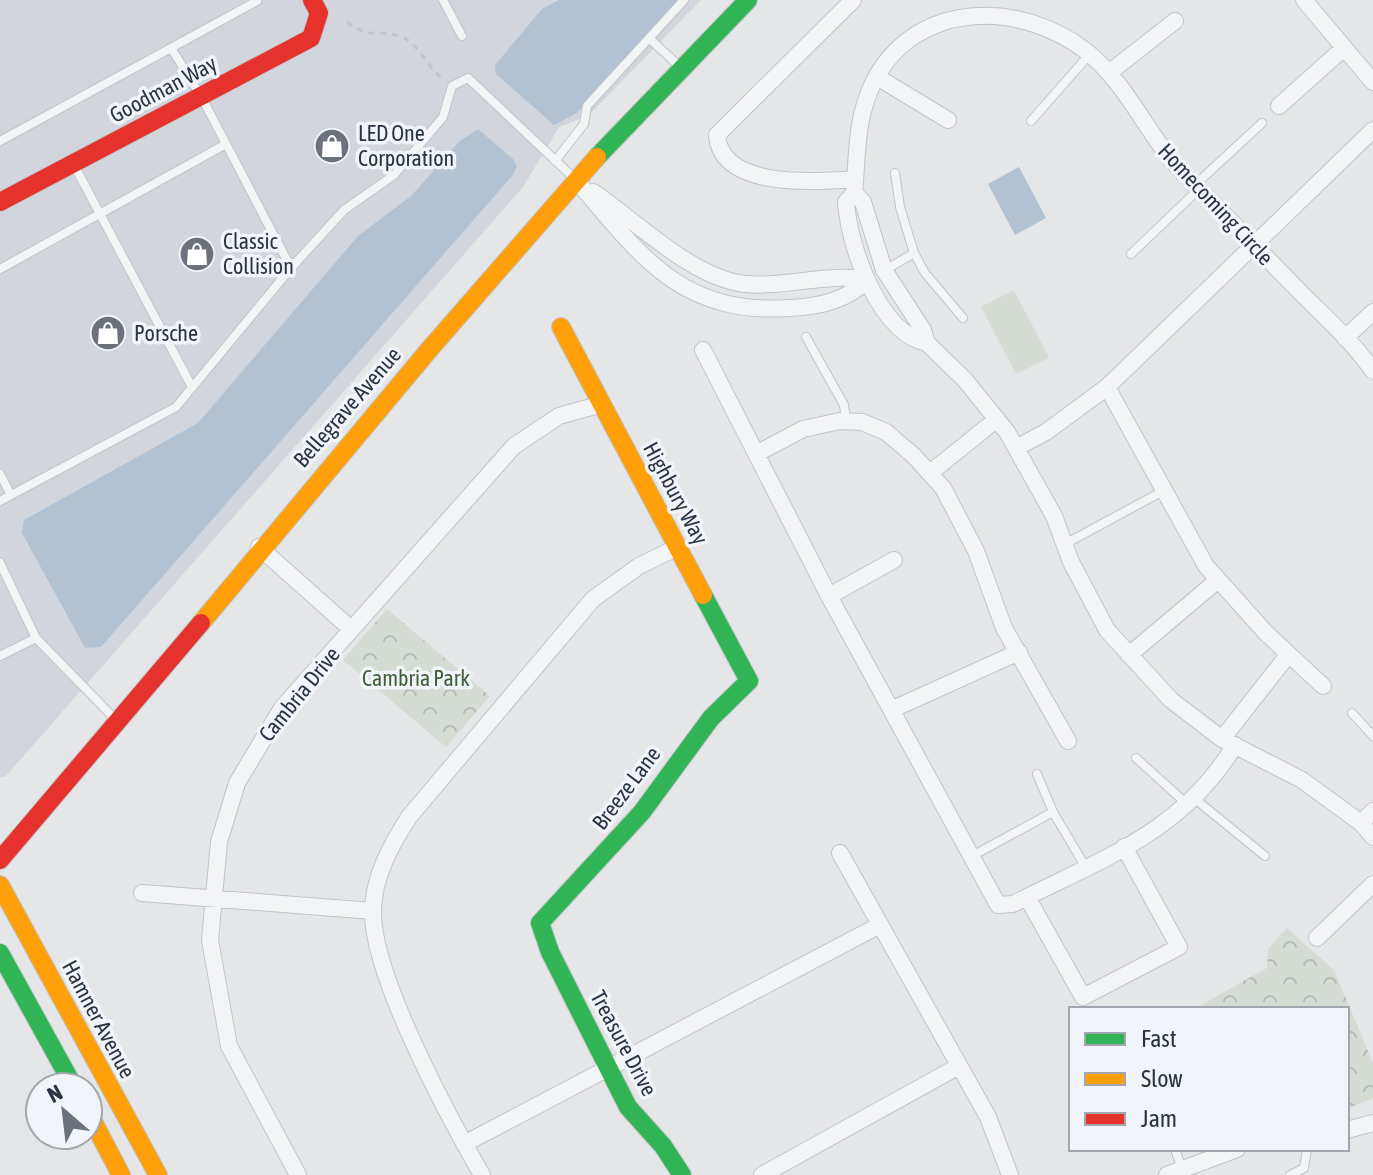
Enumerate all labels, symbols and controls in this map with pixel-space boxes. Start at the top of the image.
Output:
street label: Goodman Way [105,50,221,128]
place label: LED One Corporation [358,120,454,171]
shop icon: LED One Corporation [313,127,351,165]
street label: Homecoming Circle [1153,138,1279,270]
place label: Classic Collision [223,228,294,279]
shop icon: Classic Collision [178,235,216,273]
shop icon: Porsche [89,314,127,352]
place label: Porsche [134,320,198,346]
street label: Bellegrave Avenue [288,342,406,472]
street label: Highbury Way [638,437,714,549]
street label: Cambria Drive [253,642,345,746]
park label: Cambria Park [362,665,470,691]
street label: Breeze Lane [586,741,666,835]
street label: Hamner Avenue [57,956,141,1082]
street label: Treasure Drive [585,986,663,1100]
legend [1069,1007,1349,1151]
text: Fast [1141,1025,1177,1052]
text: Slow [1141,1065,1183,1092]
north arrow [24,1071,104,1151]
text: N [43,1079,66,1108]
text: Jam [1141,1105,1177,1132]

